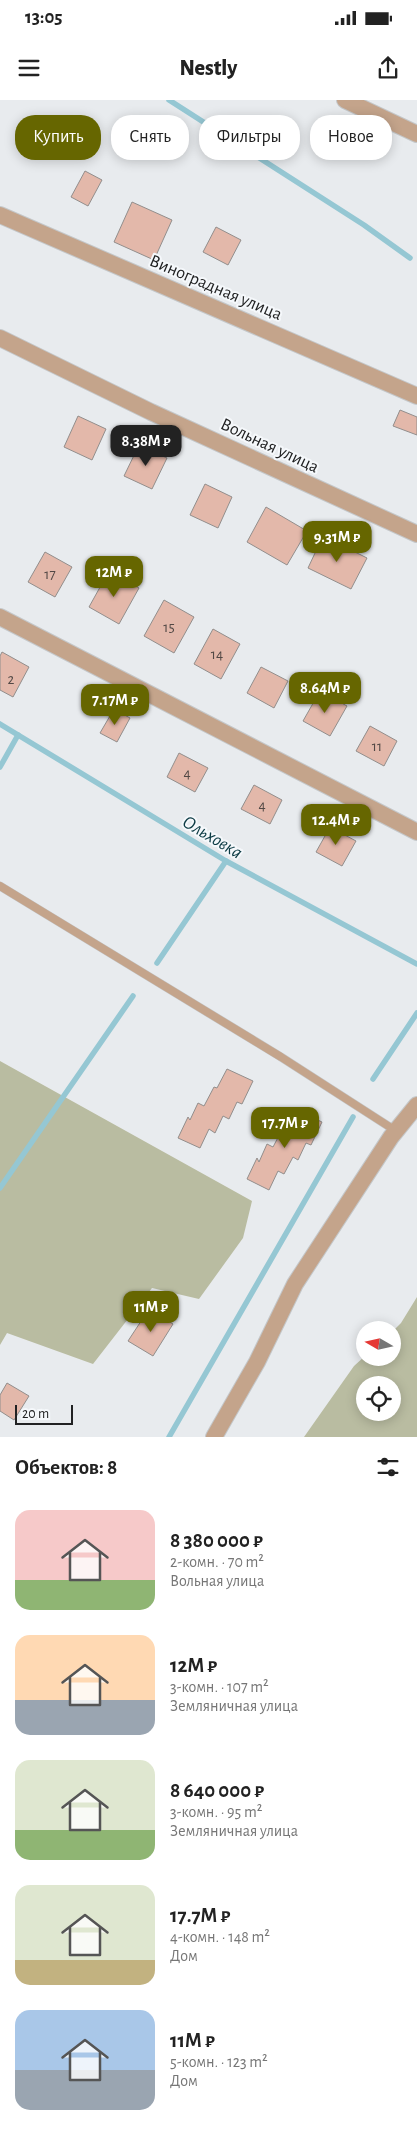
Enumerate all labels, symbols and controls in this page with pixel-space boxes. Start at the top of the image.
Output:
text: 13:05 [25,8,63,27]
icon: menu [15,54,43,82]
icon: share [374,54,402,82]
text: Nestly [180,57,237,79]
chip: Купить [15,115,101,160]
chip: Снять [111,115,189,160]
chip: Фильтры [199,115,300,160]
chip: Новое [310,115,392,160]
street label: Виноградная улица [147,252,284,324]
street label: Вольная улица [218,415,321,476]
pin: 8.38M ₽ [100,424,192,467]
text: 8.38M ₽ [122,433,171,449]
pin: 9.31M ₽ [291,520,383,563]
text: 9.31M ₽ [314,529,360,545]
pin: 12M ₽ [79,556,149,598]
text: 12M ₽ [96,564,132,580]
house number: 17 [44,567,56,582]
house number: 15 [163,620,175,635]
house number: 14 [211,647,223,662]
house number: 2 [8,672,15,687]
pin: 8.64M ₽ [279,672,371,714]
text: 8.64M ₽ [300,680,350,696]
pin: 7.17M ₽ [69,684,161,726]
text: 7.17M ₽ [92,692,138,708]
house number: 11 [372,739,382,754]
house number: 4 [183,766,191,781]
house number: 4 [258,798,266,813]
pin: 12.4M ₽ [290,804,382,846]
water label: Ольховка [179,812,246,863]
text: 12.4M ₽ [312,812,360,828]
pin: 17.7M ₽ [239,1106,331,1149]
text: 17.7M ₽ [262,1115,308,1131]
pin: 11M ₽ [116,1290,186,1333]
text: 11M ₽ [134,1299,168,1315]
north arrow [356,1321,401,1366]
map controls [356,1321,401,1421]
button: locate [356,1376,401,1421]
scale bar [15,1402,72,1425]
text: 20 m [22,1407,49,1421]
icon: filters [374,1453,402,1481]
text: Объектов: 8 [15,1457,117,1478]
icon: home [55,1530,115,1590]
text: 8 380 000 ₽ [170,1530,263,1551]
text: 2-комн. · 70 m² [170,1554,264,1570]
text: Вольная улица [170,1573,264,1589]
icon: home [55,1655,115,1715]
text: 12M ₽ [170,1655,217,1676]
text: 3-комн. · 107 m² [170,1679,269,1695]
text: Земляничная улица [170,1698,298,1714]
icon: home [55,1780,115,1840]
text: 8 640 000 ₽ [170,1780,264,1801]
text: 3-комн. · 95 m² [170,1804,262,1820]
text: Земляничная улица [170,1823,298,1839]
icon: home [55,1905,115,1965]
text: 17.7M ₽ [170,1905,230,1926]
text: 4-комн. · 148 m² [170,1929,270,1945]
text: Дом [170,1948,198,1964]
icon: home [55,2030,115,2090]
text: 11M ₽ [170,2030,215,2051]
text: 5-комн. · 123 m² [170,2054,268,2070]
text: Дом [170,2073,198,2089]

